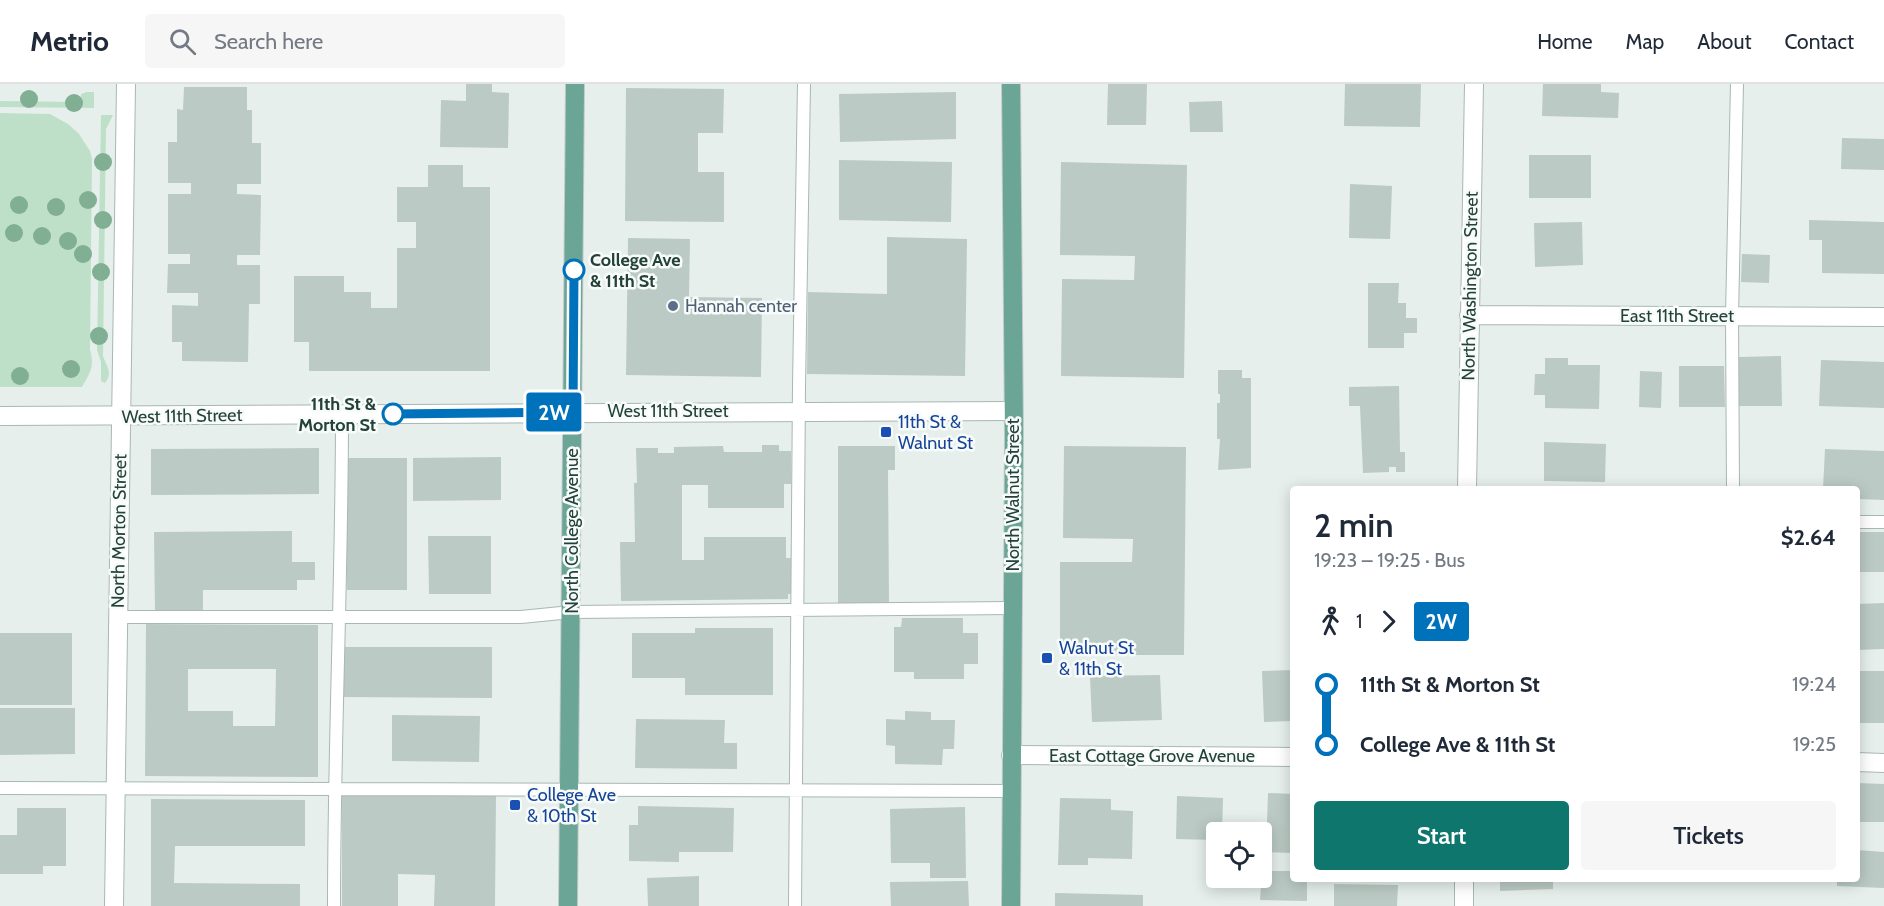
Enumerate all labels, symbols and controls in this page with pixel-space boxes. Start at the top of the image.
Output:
search box [145,14,565,68]
text: Metrio [30,24,109,58]
icon: search [166,25,199,58]
text: Search here [214,28,323,55]
text: Home [1537,29,1593,54]
text: Map [1626,29,1664,54]
text: About [1697,29,1751,54]
text: Contact [1784,29,1854,54]
street label: North Washington Street [1457,191,1483,381]
place label: College Ave & 11th St [590,249,681,292]
marker: College Ave & 11th St [563,259,585,281]
place label: Hannah center [685,295,797,317]
marker: Hannah center [666,299,680,313]
street label: East 11th Street [1620,305,1734,327]
line badge: 2W [527,392,581,432]
place label: 11th St & Morton St [298,393,377,436]
text: 2W [538,400,570,425]
street label: West 11th Street [608,400,728,422]
marker: 11th St & Morton St [382,403,404,425]
street label: West 11th Street [121,404,243,428]
place label: 11th St & Walnut St [898,411,973,454]
street label: North Walnut Street [1002,419,1024,571]
marker: 11th St & Walnut St [879,425,893,439]
street label: North College Avenue [561,448,583,614]
street label: North Morton Street [107,454,131,608]
text: 2 min [1314,505,1393,545]
text: $2.64 [1781,524,1836,551]
text: 19:23 – 19:25 · Bus [1314,548,1465,572]
icon: walk [1314,605,1347,638]
icon: forward [1372,605,1405,638]
text: 1 [1356,609,1363,633]
text: 2W [1426,609,1457,634]
place label: Walnut St & 11th St [1059,637,1134,680]
marker: Walnut St & 11th St [1040,651,1054,665]
text: 11th St & Morton St [1360,671,1540,698]
text: 19:24 [1792,672,1836,696]
text: College Ave & 11th St [1360,731,1555,758]
text: 19:25 [1793,732,1836,756]
street label: East Cottage Grove Avenue [1049,745,1255,767]
place label: College Ave & 10th St [527,784,616,827]
marker: College Ave & 10th St [508,798,522,812]
button: Start [1314,801,1569,870]
button: Tickets [1581,801,1836,870]
map controls [1206,822,1272,888]
button: locate [1206,822,1272,888]

